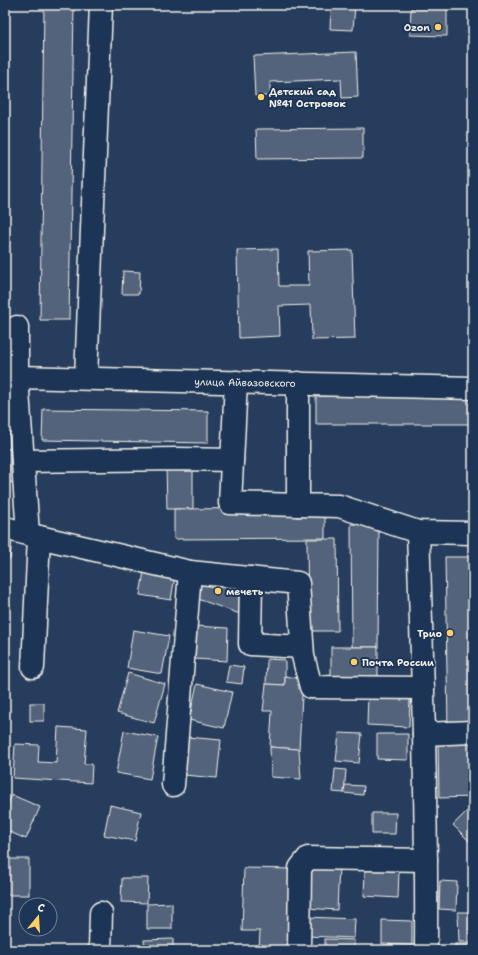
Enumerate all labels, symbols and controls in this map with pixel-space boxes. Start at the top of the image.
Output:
place label: Ozon [404,21,430,34]
marker: Ozon [433,22,443,32]
place label: Детский сад №41 Островок [269,85,347,110]
marker: Детский сад №41 Островок [256,92,266,102]
street label: улица Айвазовского [194,375,296,390]
place label: мечеть [226,585,264,598]
marker: мечеть [213,586,223,596]
place label: Трио [417,627,442,640]
marker: Трио [445,628,455,638]
place label: Почта России [362,656,434,669]
marker: Почта России [349,657,359,667]
north arrow [18,897,58,937]
text: С [35,900,47,916]

